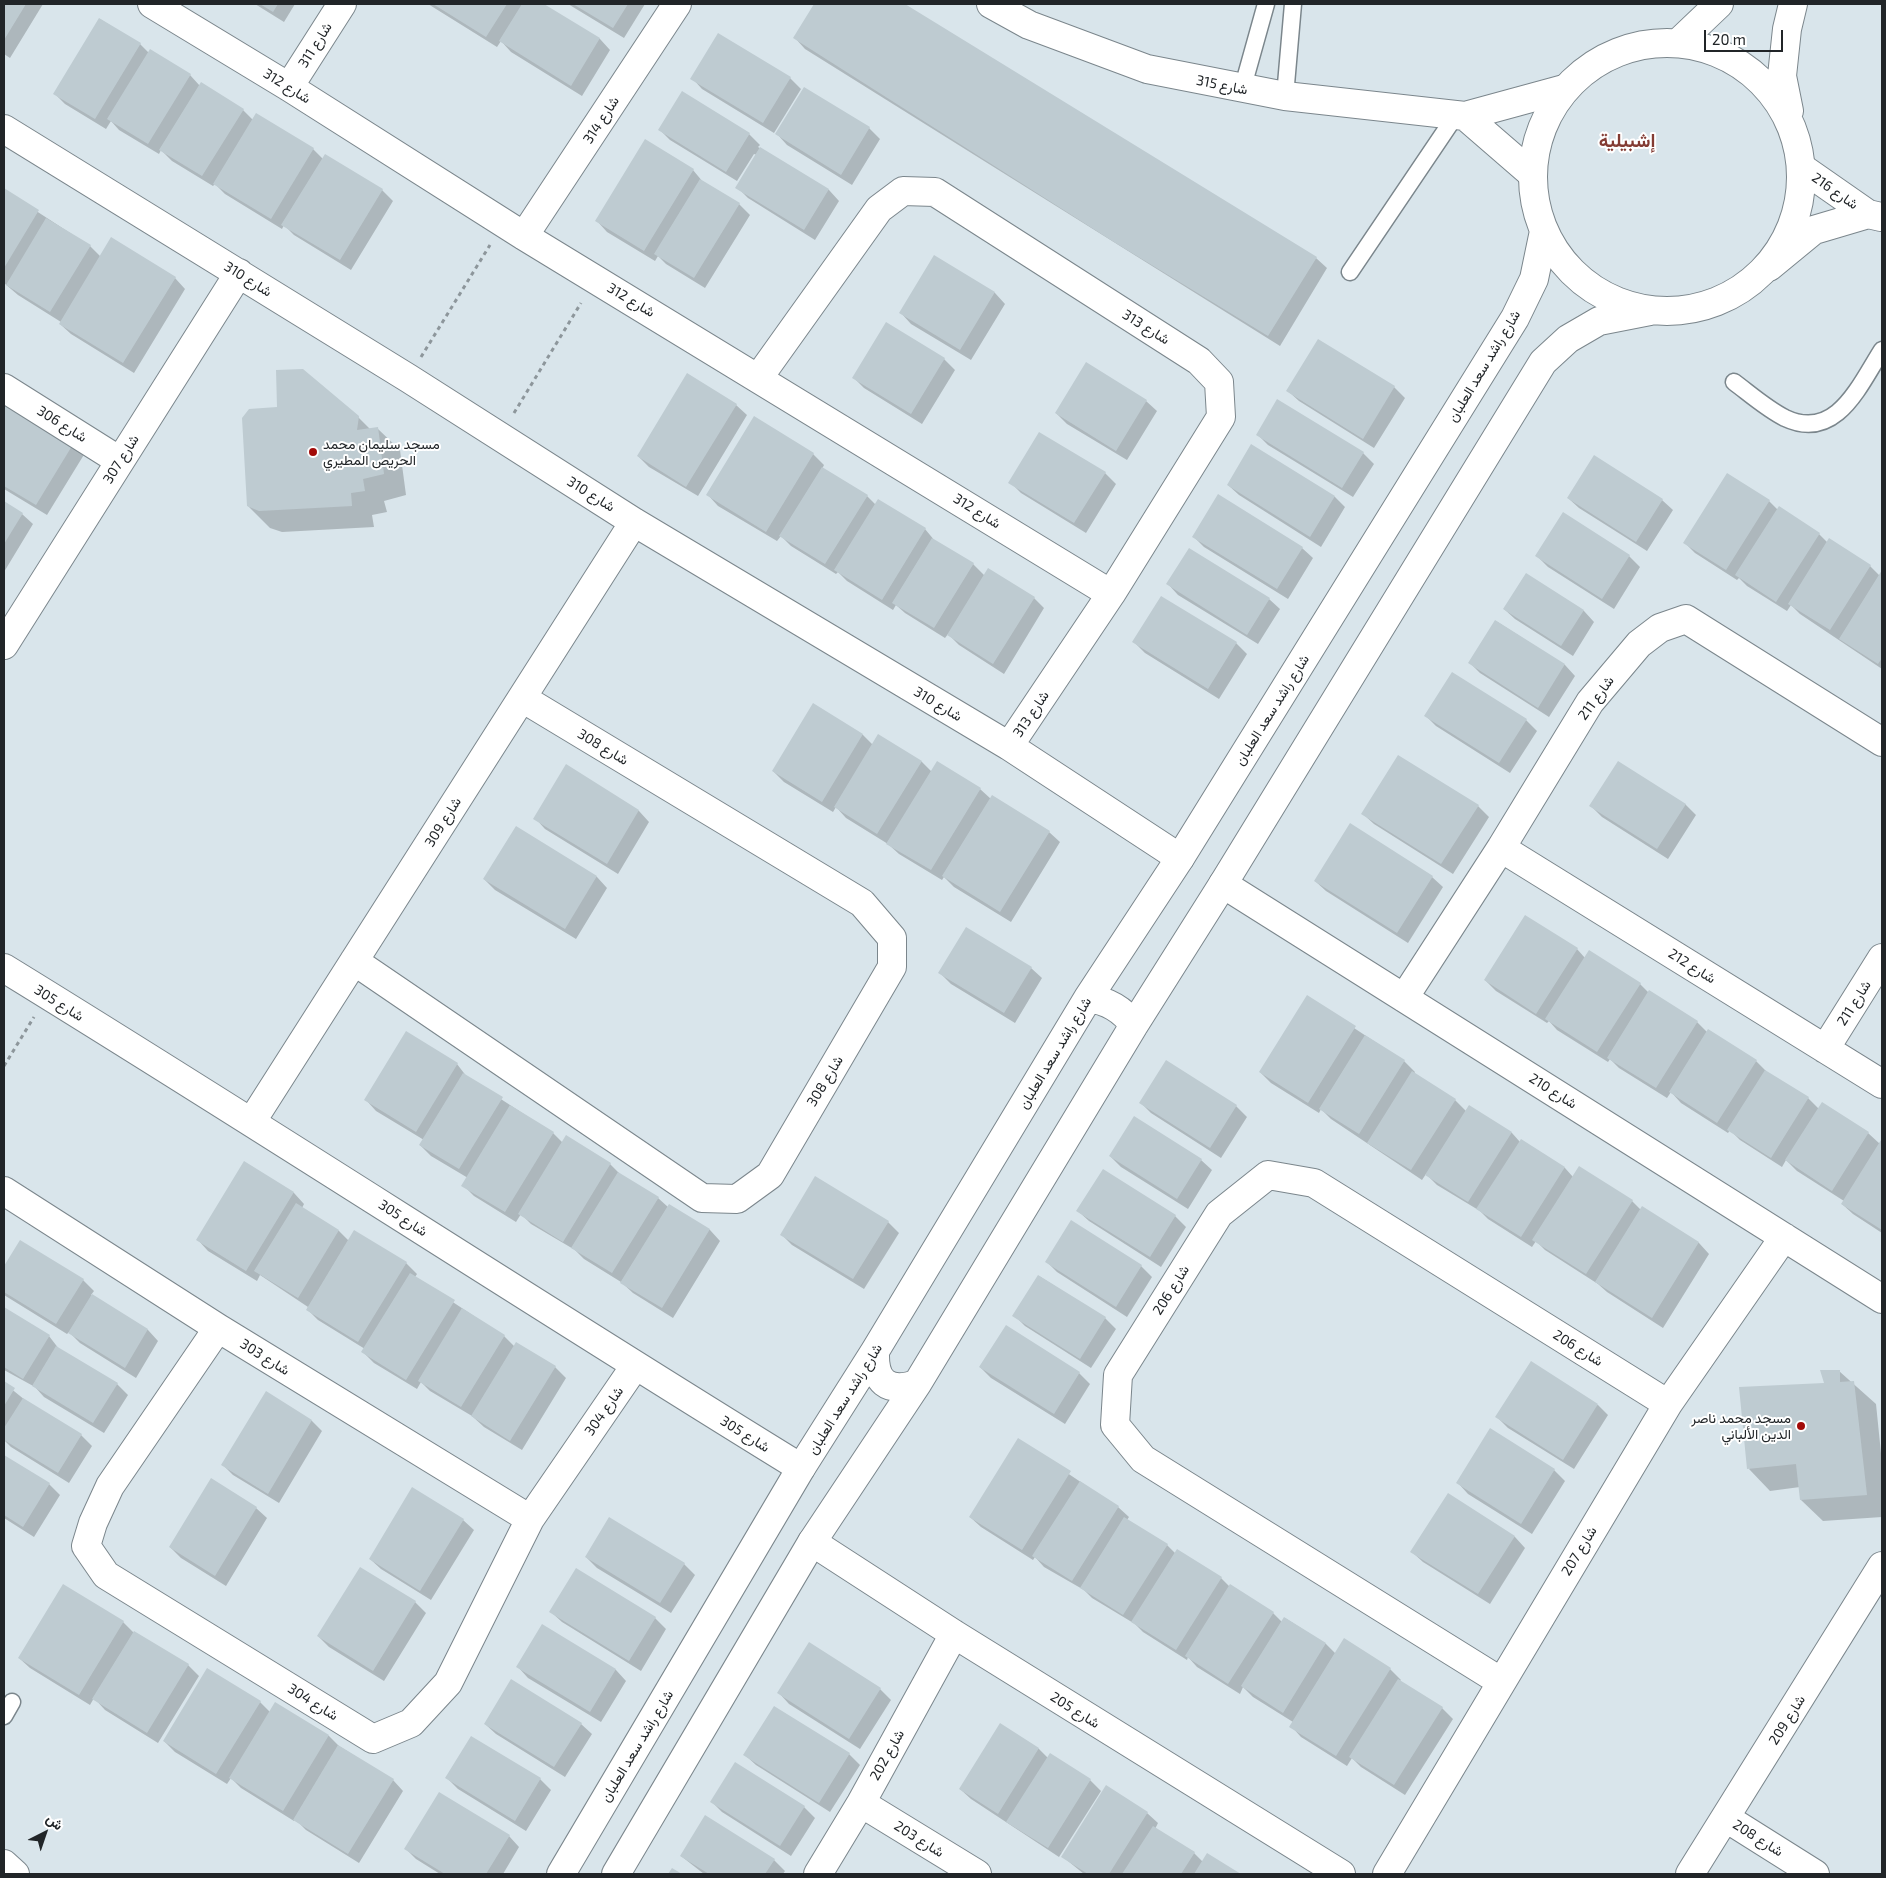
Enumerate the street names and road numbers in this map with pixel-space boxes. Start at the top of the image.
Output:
street label: شارع 311 [295,19,335,71]
street label: شارع 312 [260,65,314,107]
street label: شارع 315 [1195,72,1249,98]
street label: شارع 314 [579,93,623,147]
street label: شارع 216 [1809,169,1861,213]
street label: شارع 310 [221,258,275,300]
street label: شارع 312 [604,279,658,321]
street label: شارع 313 [1119,306,1173,348]
street label: شارع راشد سعد العلبان [1444,307,1524,425]
street label: شارع 306 [34,402,90,446]
street label: شارع 307 [99,431,143,487]
street label: شارع 310 [564,473,618,515]
street label: شارع 312 [950,490,1004,532]
street label: شارع راشد سعد العلبان [1231,652,1313,768]
street label: شارع 211 [1574,673,1618,723]
street label: شارع 310 [911,683,965,725]
street label: شارع 313 [1009,688,1053,740]
street label: شارع 308 [575,725,631,769]
street label: شارع 309 [421,794,465,850]
street label: شارع 212 [1665,945,1719,987]
street label: شارع 211 [1834,977,1874,1029]
street label: شارع 305 [31,981,87,1025]
street label: شارع راشد سعد العلبان [1015,994,1095,1112]
street label: شارع 308 [803,1053,847,1109]
street label: شارع 210 [1526,1070,1580,1112]
street label: شارع 305 [375,1196,431,1240]
street label: شارع 206 [1149,1262,1193,1318]
street label: شارع 206 [1550,1326,1606,1370]
street label: شارع 303 [237,1335,293,1379]
street label: شارع راشد سعد العلبان [804,1341,886,1457]
street label: شارع 304 [581,1383,627,1439]
street label: شارع 305 [717,1412,773,1456]
street label: شارع 207 [1558,1523,1600,1579]
street label: شارع 304 [285,1680,341,1724]
street label: شارع راشد سعد العلبان [597,1687,677,1805]
street label: شارع 205 [1047,1688,1103,1732]
street label: شارع 209 [1765,1692,1809,1748]
street label: شارع 202 [866,1727,908,1783]
street label: شارع 208 [1730,1816,1786,1860]
street label: شارع 203 [891,1817,947,1861]

